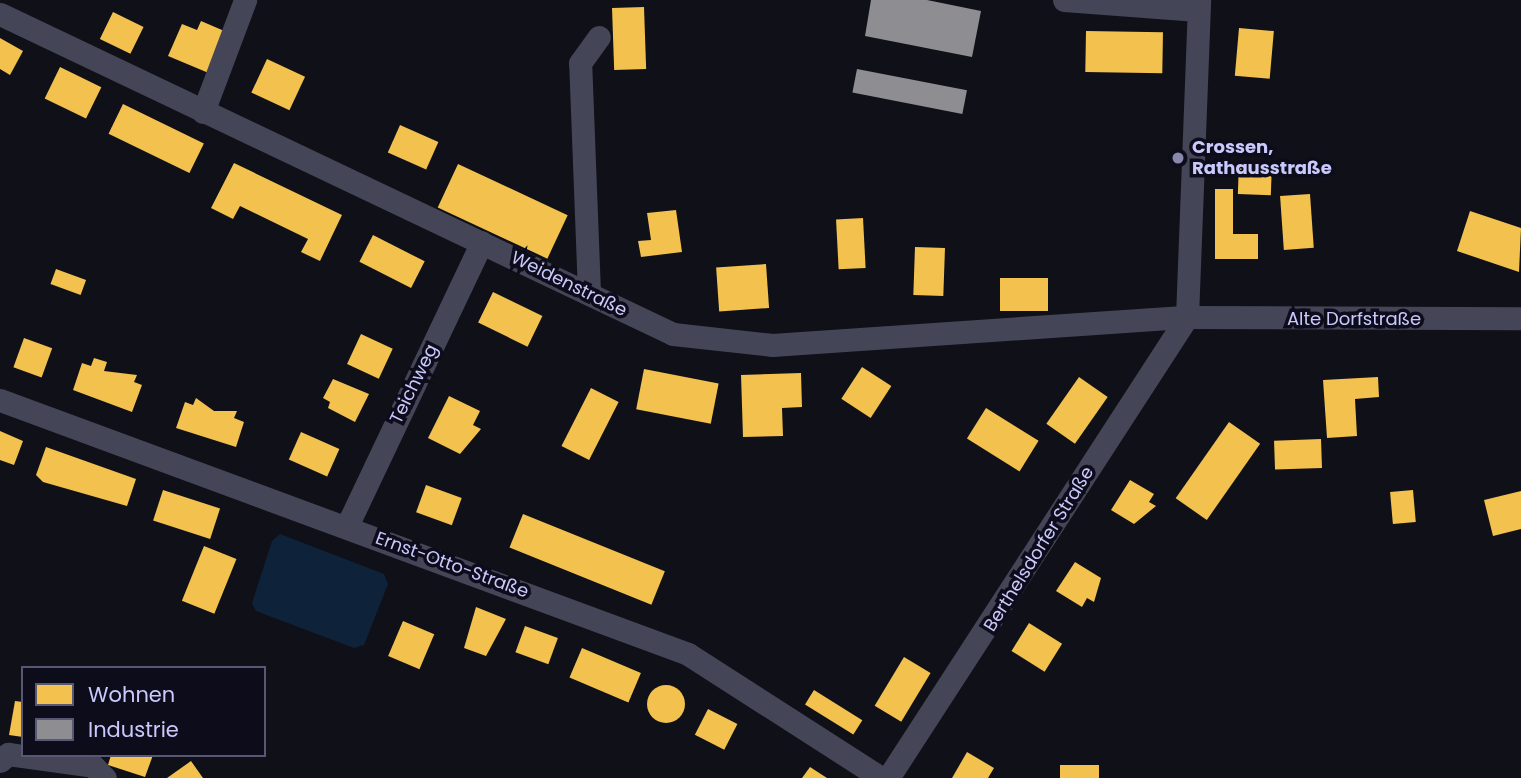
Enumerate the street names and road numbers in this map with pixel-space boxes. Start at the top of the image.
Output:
street label: Weidenstraße [508,247,630,321]
street label: Alte Dorfstraße [1287,308,1421,330]
street label: Teichweg [385,341,443,427]
street label: Berthelsdorfer Straße [979,463,1099,635]
street label: Ernst-Otto-Straße [372,527,532,603]

